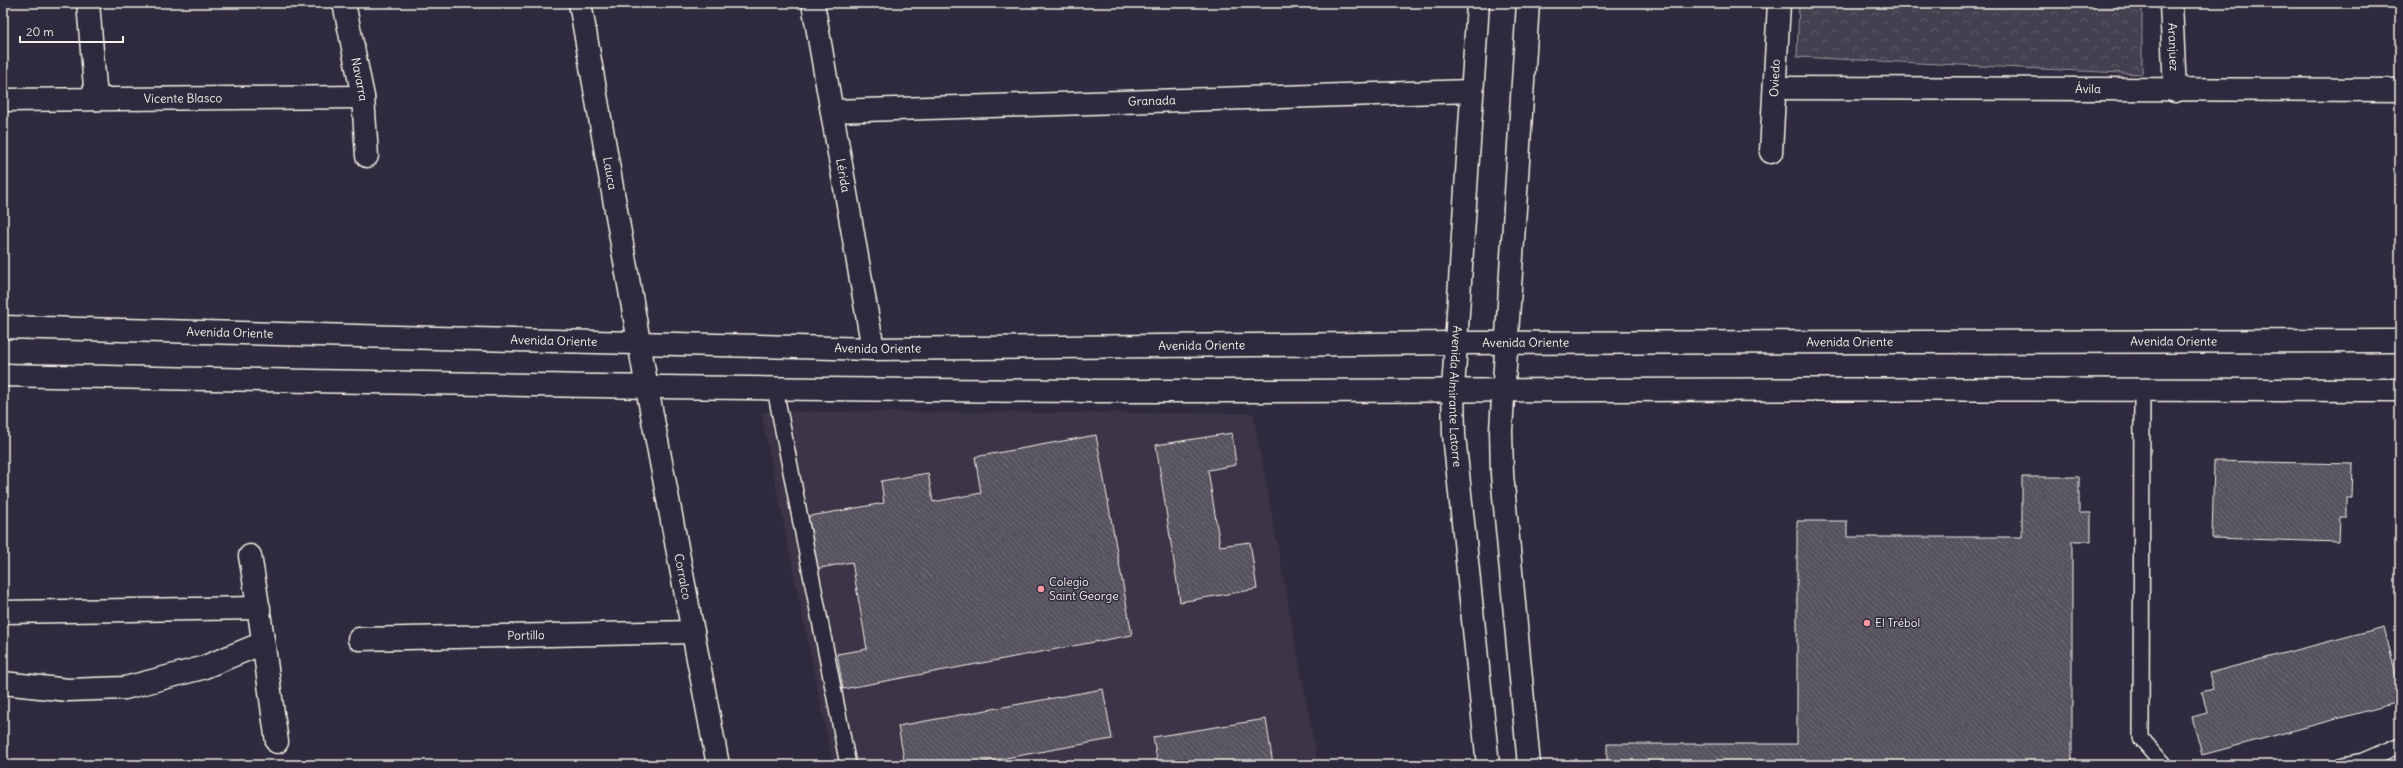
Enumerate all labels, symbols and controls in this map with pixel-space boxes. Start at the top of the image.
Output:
scale bar [20,18,123,44]
street label: Aranjuez [2165,23,2182,72]
text: 20 m [26,24,54,39]
street label: Navarra [348,56,371,102]
street label: Oviedo [1766,58,1783,98]
street label: Ávila [2075,81,2101,96]
street label: Vicente Blasco [144,90,222,106]
street label: Granada [1128,92,1176,109]
street label: Lauca [600,156,620,191]
street label: Lérida [833,157,854,194]
street label: Avenida Oriente [186,324,274,341]
street label: Avenida Almirante Latorre [1446,325,1465,468]
street label: Avenida Oriente [510,332,598,349]
street label: Avenida Oriente [2130,333,2217,349]
street label: Avenida Oriente [1806,334,1893,349]
street label: Avenida Oriente [1482,335,1569,350]
street label: Avenida Oriente [1158,337,1245,353]
street label: Avenida Oriente [834,340,921,356]
street label: Corralco [671,552,695,601]
place label: Colegio Saint George [1049,574,1119,603]
marker: Colegio Saint George [1036,584,1046,594]
place label: El Trébol [1875,615,1920,630]
marker: El Trébol [1862,618,1872,628]
street label: Portillo [507,627,545,643]

